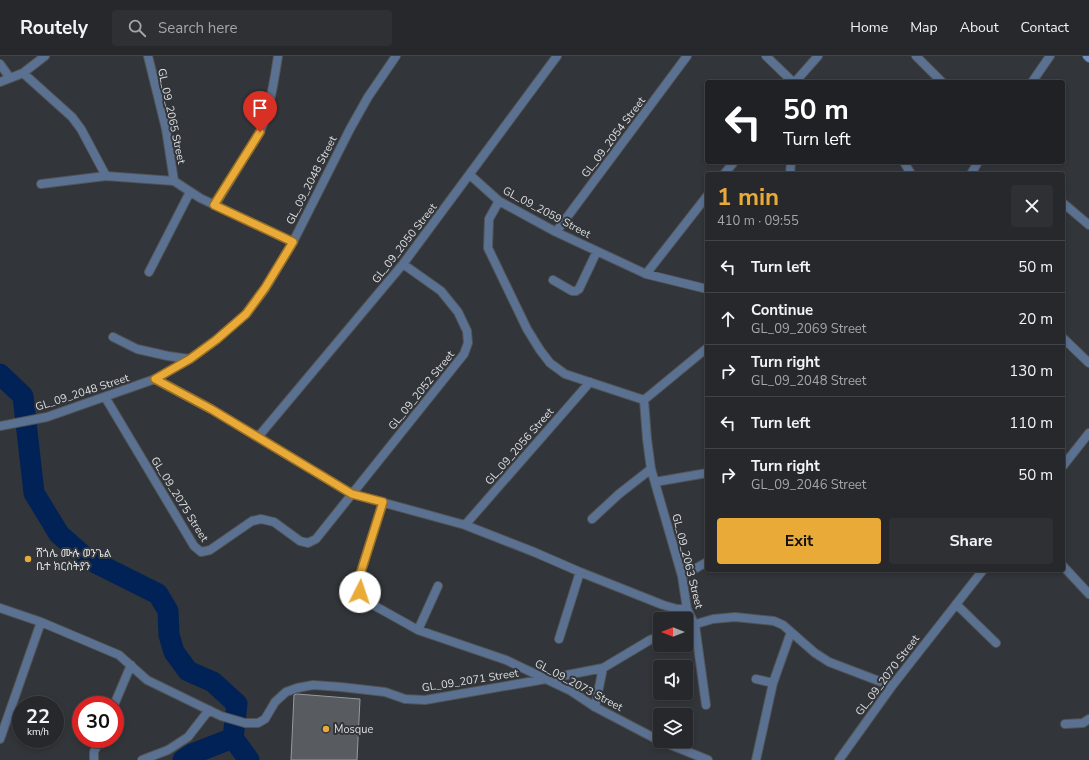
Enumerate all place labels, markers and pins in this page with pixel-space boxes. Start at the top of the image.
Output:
pin [243,91,277,132]
place label: ሸጎሌ ሙሉ ወንጌል ቤተ ክርስትያን [36,546,112,574]
marker: ሸጎሌ ሙሉ ወንጌል ቤተ ክርስትያን [23,554,33,564]
place label: Mosque [334,722,373,737]
marker: Mosque [321,724,331,734]

